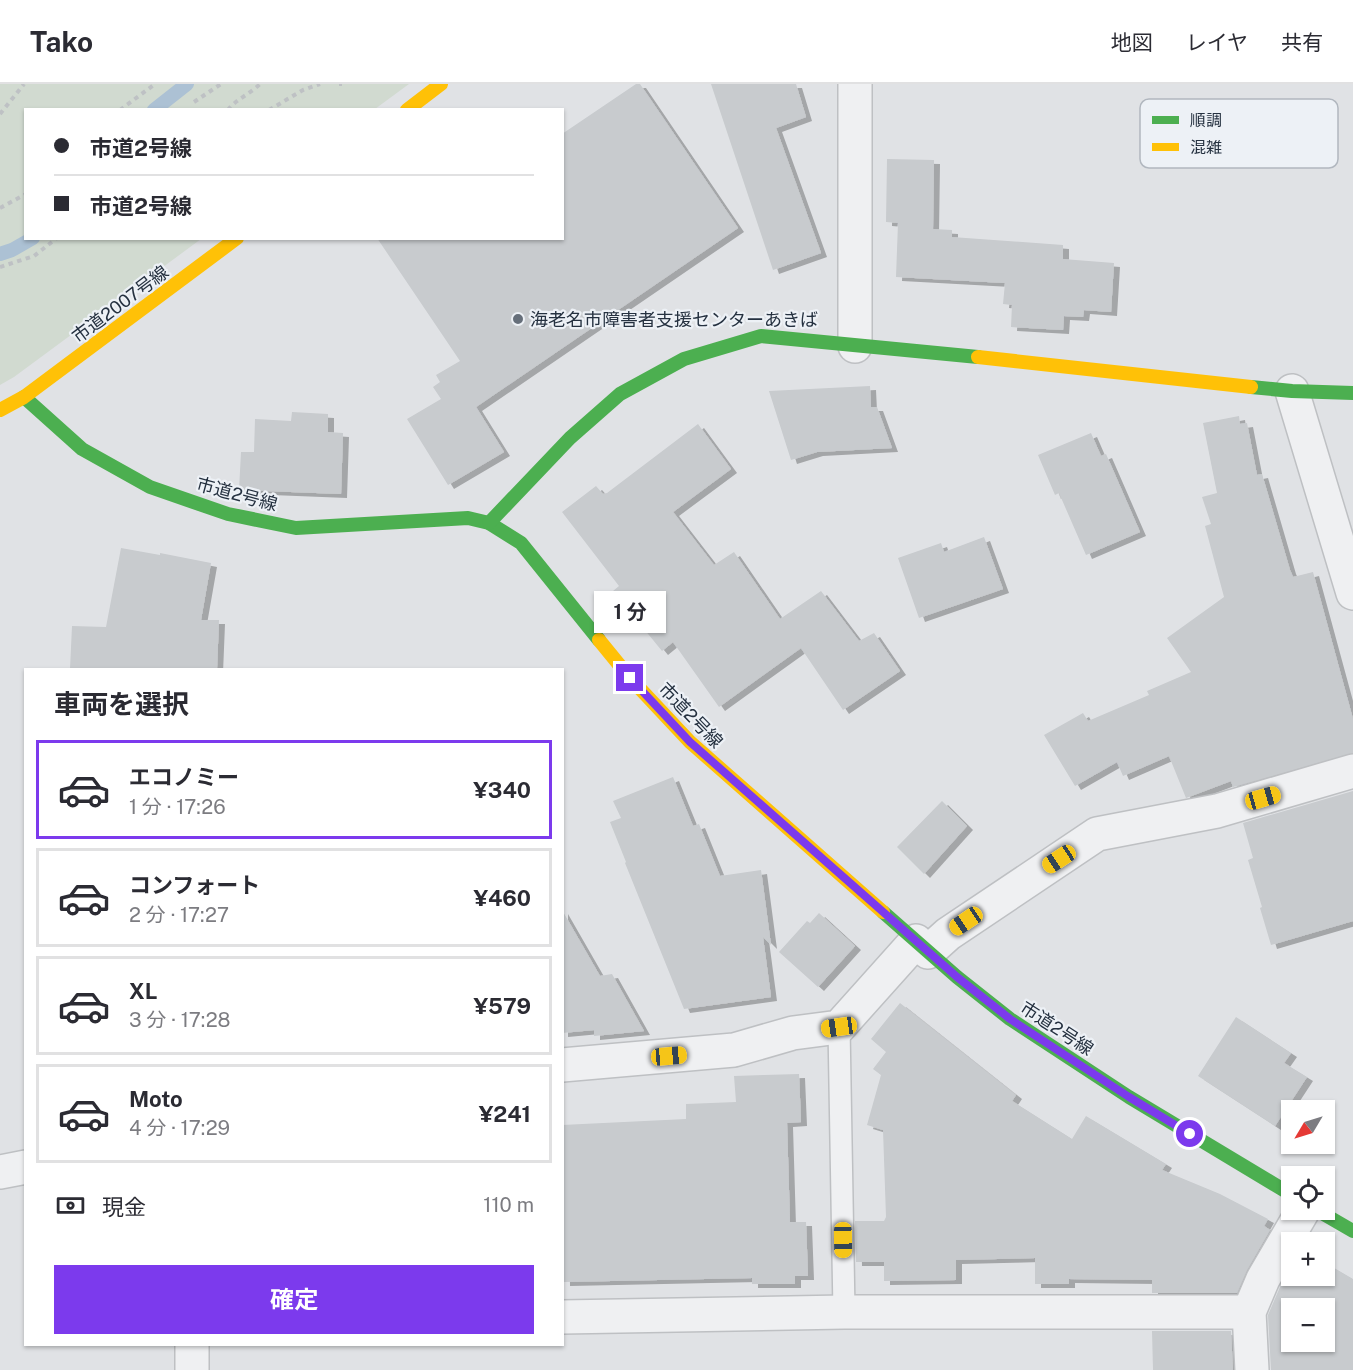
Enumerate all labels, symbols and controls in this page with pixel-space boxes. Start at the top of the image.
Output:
text: Tako [30,25,93,58]
text: 地図 [1111,30,1153,55]
text: レイヤ [1186,30,1248,55]
text: 共有 [1281,30,1323,55]
legend [1140,99,1338,168]
text: 順調 [1190,111,1222,130]
text: 市道2号線 [90,135,192,161]
text: 混雑 [1190,138,1222,157]
text: 市道2号線 [90,193,192,219]
street label: 市道2007号線 [68,261,172,347]
place label: 海老名市障害者支援センターあきば [530,309,818,330]
marker: 海老名市障害者支援センターあきば [511,312,525,326]
street label: 市道2号線 [194,473,280,515]
callout: 1 分 [594,591,666,633]
text: 1 分 [613,600,647,624]
route end [616,664,643,691]
street label: 市道2号線 [655,678,727,752]
text: 車両を選択 [54,688,189,720]
icon: car [57,763,111,817]
text: エコノミー [129,764,239,790]
text: ¥340 [473,777,531,803]
car [1243,784,1283,812]
text: 1 分 · 17:26 [129,795,226,819]
car [1039,842,1079,876]
icon: car [57,871,111,925]
text: コンフォート [129,872,260,898]
text: ¥460 [473,885,531,911]
text: 2 分 · 17:27 [129,903,229,927]
car [946,903,986,939]
text: XL [129,978,157,1004]
icon: car [57,979,111,1033]
text: ¥579 [474,993,531,1019]
street label: 市道2号線 [1017,997,1097,1059]
text: 3 分 · 17:28 [129,1008,231,1032]
car [820,1016,858,1038]
car [650,1045,688,1067]
text: Moto [129,1086,183,1112]
icon: car [57,1087,111,1141]
north arrow [1281,1100,1335,1154]
map controls [1281,1100,1335,1352]
text: ¥241 [479,1101,531,1127]
text: 4 分 · 17:29 [129,1116,230,1140]
route start [1176,1120,1203,1147]
button: locate [1281,1166,1335,1220]
icon: cash [54,1189,87,1222]
text: 110 m [483,1193,534,1217]
text: 現金 [102,1194,146,1220]
car [834,1222,852,1258]
button: + [1281,1232,1335,1286]
button: 確定 [54,1265,534,1334]
button: − [1281,1298,1335,1352]

